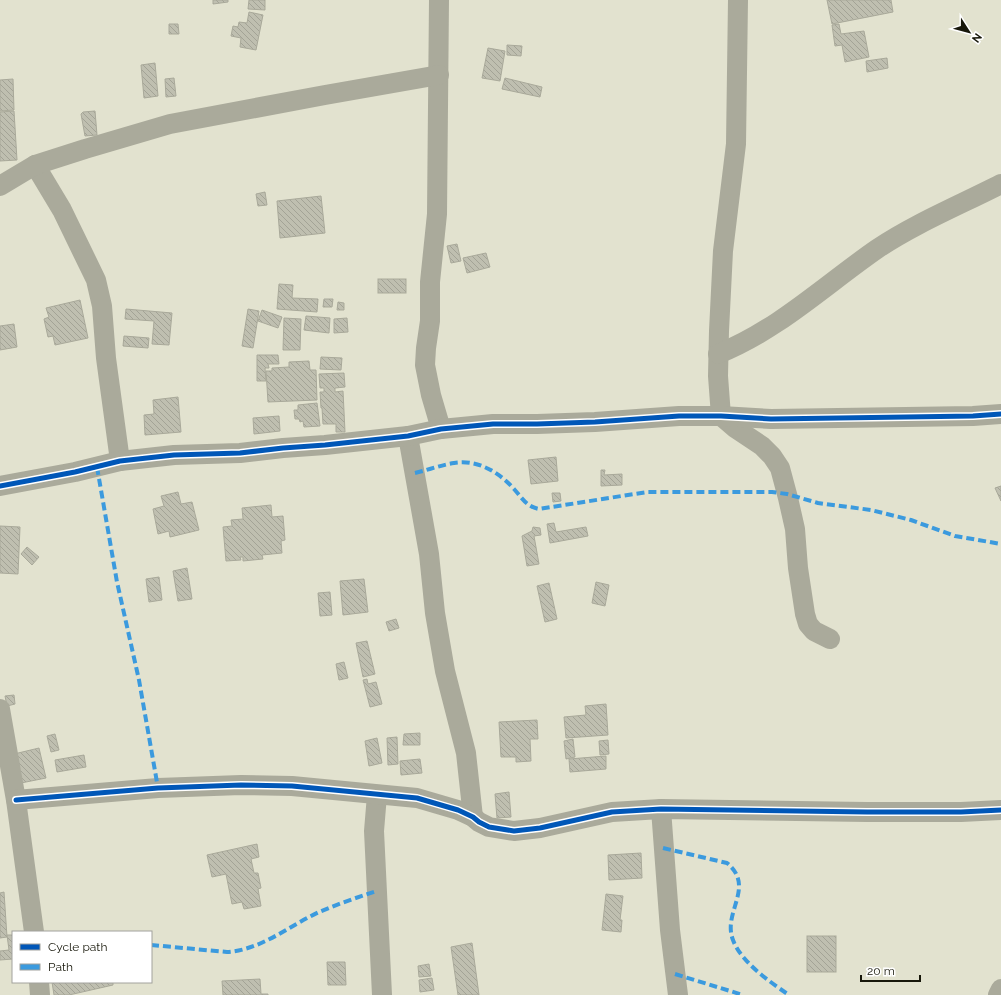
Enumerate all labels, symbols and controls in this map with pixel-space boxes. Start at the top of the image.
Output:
north arrow [949,12,989,52]
text: N [969,30,984,45]
legend [12,931,152,983]
text: Cycle path [48,940,107,954]
scale bar [861,957,920,983]
text: Path [48,960,73,974]
text: 20 m [867,964,895,978]

